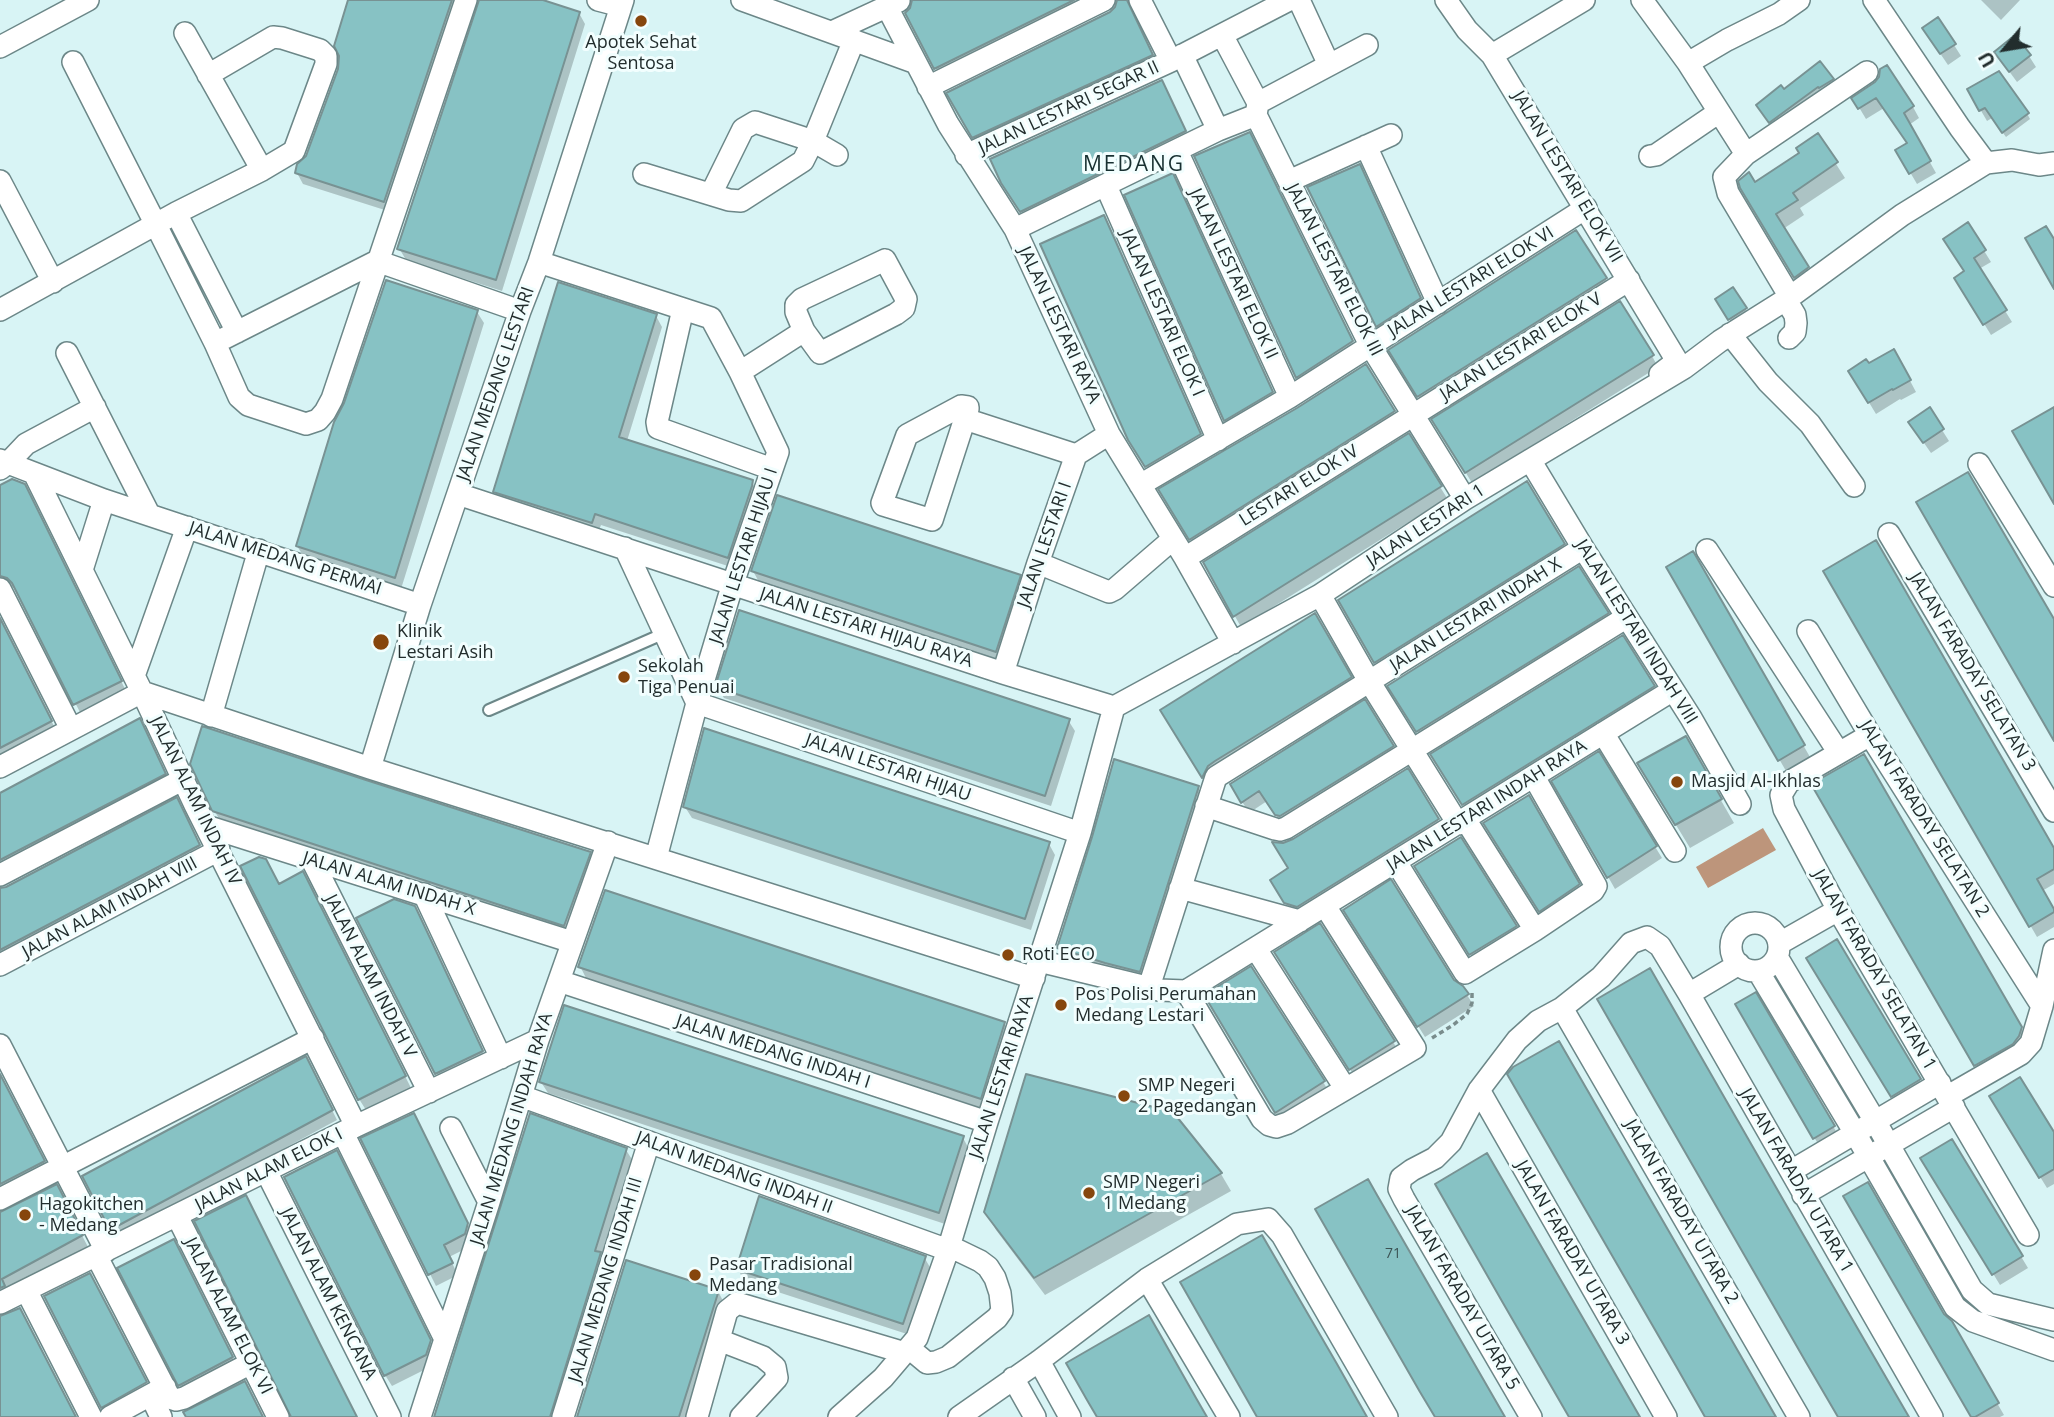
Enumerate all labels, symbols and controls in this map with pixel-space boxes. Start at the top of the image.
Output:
marker: Apotek Sehat Sentosa [633,13,649,29]
north arrow [1970,14,2040,84]
place label: Apotek Sehat Sentosa [585,32,697,74]
text: U [1972,47,2002,72]
street label: JALAN LESTARI SEGAR II [975,57,1163,159]
street label: JALAN LESTARI ELOK VII [1507,87,1627,267]
district label: MEDANG [1084,152,1184,178]
street label: JALAN LESTARI ELOK III [1281,180,1387,360]
street label: JALAN LESTARI ELOK II [1184,185,1282,363]
street label: JALAN LESTARI ELOK VI [1384,222,1558,342]
street label: JALAN LESTARI ELOK I [1115,226,1209,400]
street label: JALAN LESTARI RAYA [1013,243,1105,407]
street label: JALAN MEDANG LESTARI [453,284,539,484]
street label: JALAN LESTARI ELOK V [1436,288,1606,406]
street label: LESTARI ELOK IV [1236,441,1362,531]
street label: JALAN LESTARI HIJAU I [705,465,783,647]
street label: JALAN LESTARI I [1013,479,1077,611]
street label: JALAN LESTARI 1 [1363,480,1489,572]
street label: JALAN MEDANG PERMAI [186,518,384,600]
street label: JALAN LESTARI INDAH VIII [1570,536,1702,728]
street label: JALAN LESTARI INDAH X [1386,553,1566,677]
street label: JALAN FARADAY SELATAN 3 [1904,569,2040,775]
street label: JALAN LESTARI HIJAU RAYA [757,583,975,673]
place label: Klinik Lestari Asih [397,621,494,664]
marker: Klinik Lestari Asih [371,632,391,652]
place label: Sekolah Tiga Penuai [638,656,734,698]
marker: Sekolah Tiga Penuai [616,669,632,685]
street label: JALAN ALAM INDAH IV [145,713,245,889]
street label: JALAN FARADAY SELATAN 2 [1854,717,1994,921]
street label: JALAN LESTARI HIJAU [802,729,974,807]
street label: JALAN LESTARI INDAH RAYA [1383,736,1591,876]
place label: Masjid Al-Ikhlas [1691,771,1821,793]
marker: Masjid Al-Ikhlas [1669,774,1685,790]
street label: JALAN ALAM INDAH X [300,847,478,921]
street label: JALAN ALAM INDAH VIII [19,853,201,963]
street label: JALAN FARADAY SELATAN 1 [1808,866,1940,1074]
street label: JALAN ALAM INDAH V [320,891,420,1061]
place label: Roti ECO [1022,944,1095,966]
marker: Roti ECO [1000,947,1016,963]
place label: Pos Polisi Perumahan Medang Lestari [1075,984,1257,1026]
street label: JALAN LESTARI RAYA [965,993,1039,1161]
marker: Pos Polisi Perumahan Medang Lestari [1053,997,1069,1013]
street label: JALAN MEDANG INDAH RAYA [466,1010,558,1248]
street label: JALAN MEDANG INDAH I [673,1010,873,1094]
place label: SMP Negeri 2 Pagedangan [1138,1075,1257,1118]
street label: JALAN FARADAY UTARA 1 [1734,1085,1858,1277]
marker: SMP Negeri 2 Pagedangan [1116,1088,1132,1104]
street label: JALAN FARADAY UTARA 2 [1619,1116,1743,1308]
street label: JALAN ALAM ELOK I [192,1124,346,1216]
street label: JALAN MEDANG INDAH II [632,1127,836,1219]
street label: JALAN FARADAY UTARA 3 [1510,1157,1634,1349]
place label: SMP Negeri 1 Medang [1103,1172,1200,1214]
street label: JALAN MEDANG INDAH III [565,1175,647,1385]
marker: SMP Negeri 1 Medang [1081,1185,1097,1201]
place label: Hagokitchen - Medang [39,1194,144,1236]
street label: JALAN FARADAY UTARA 5 [1400,1202,1524,1394]
street label: JALAN ALAM KENCANA [275,1204,381,1384]
marker: Hagokitchen - Medang [17,1207,33,1223]
street label: JALAN ALAM ELOK VI [179,1234,277,1398]
house number: 71 [1385,1246,1401,1262]
place label: Pasar Tradisional Medang [709,1254,853,1296]
marker: Pasar Tradisional Medang [687,1267,703,1283]

